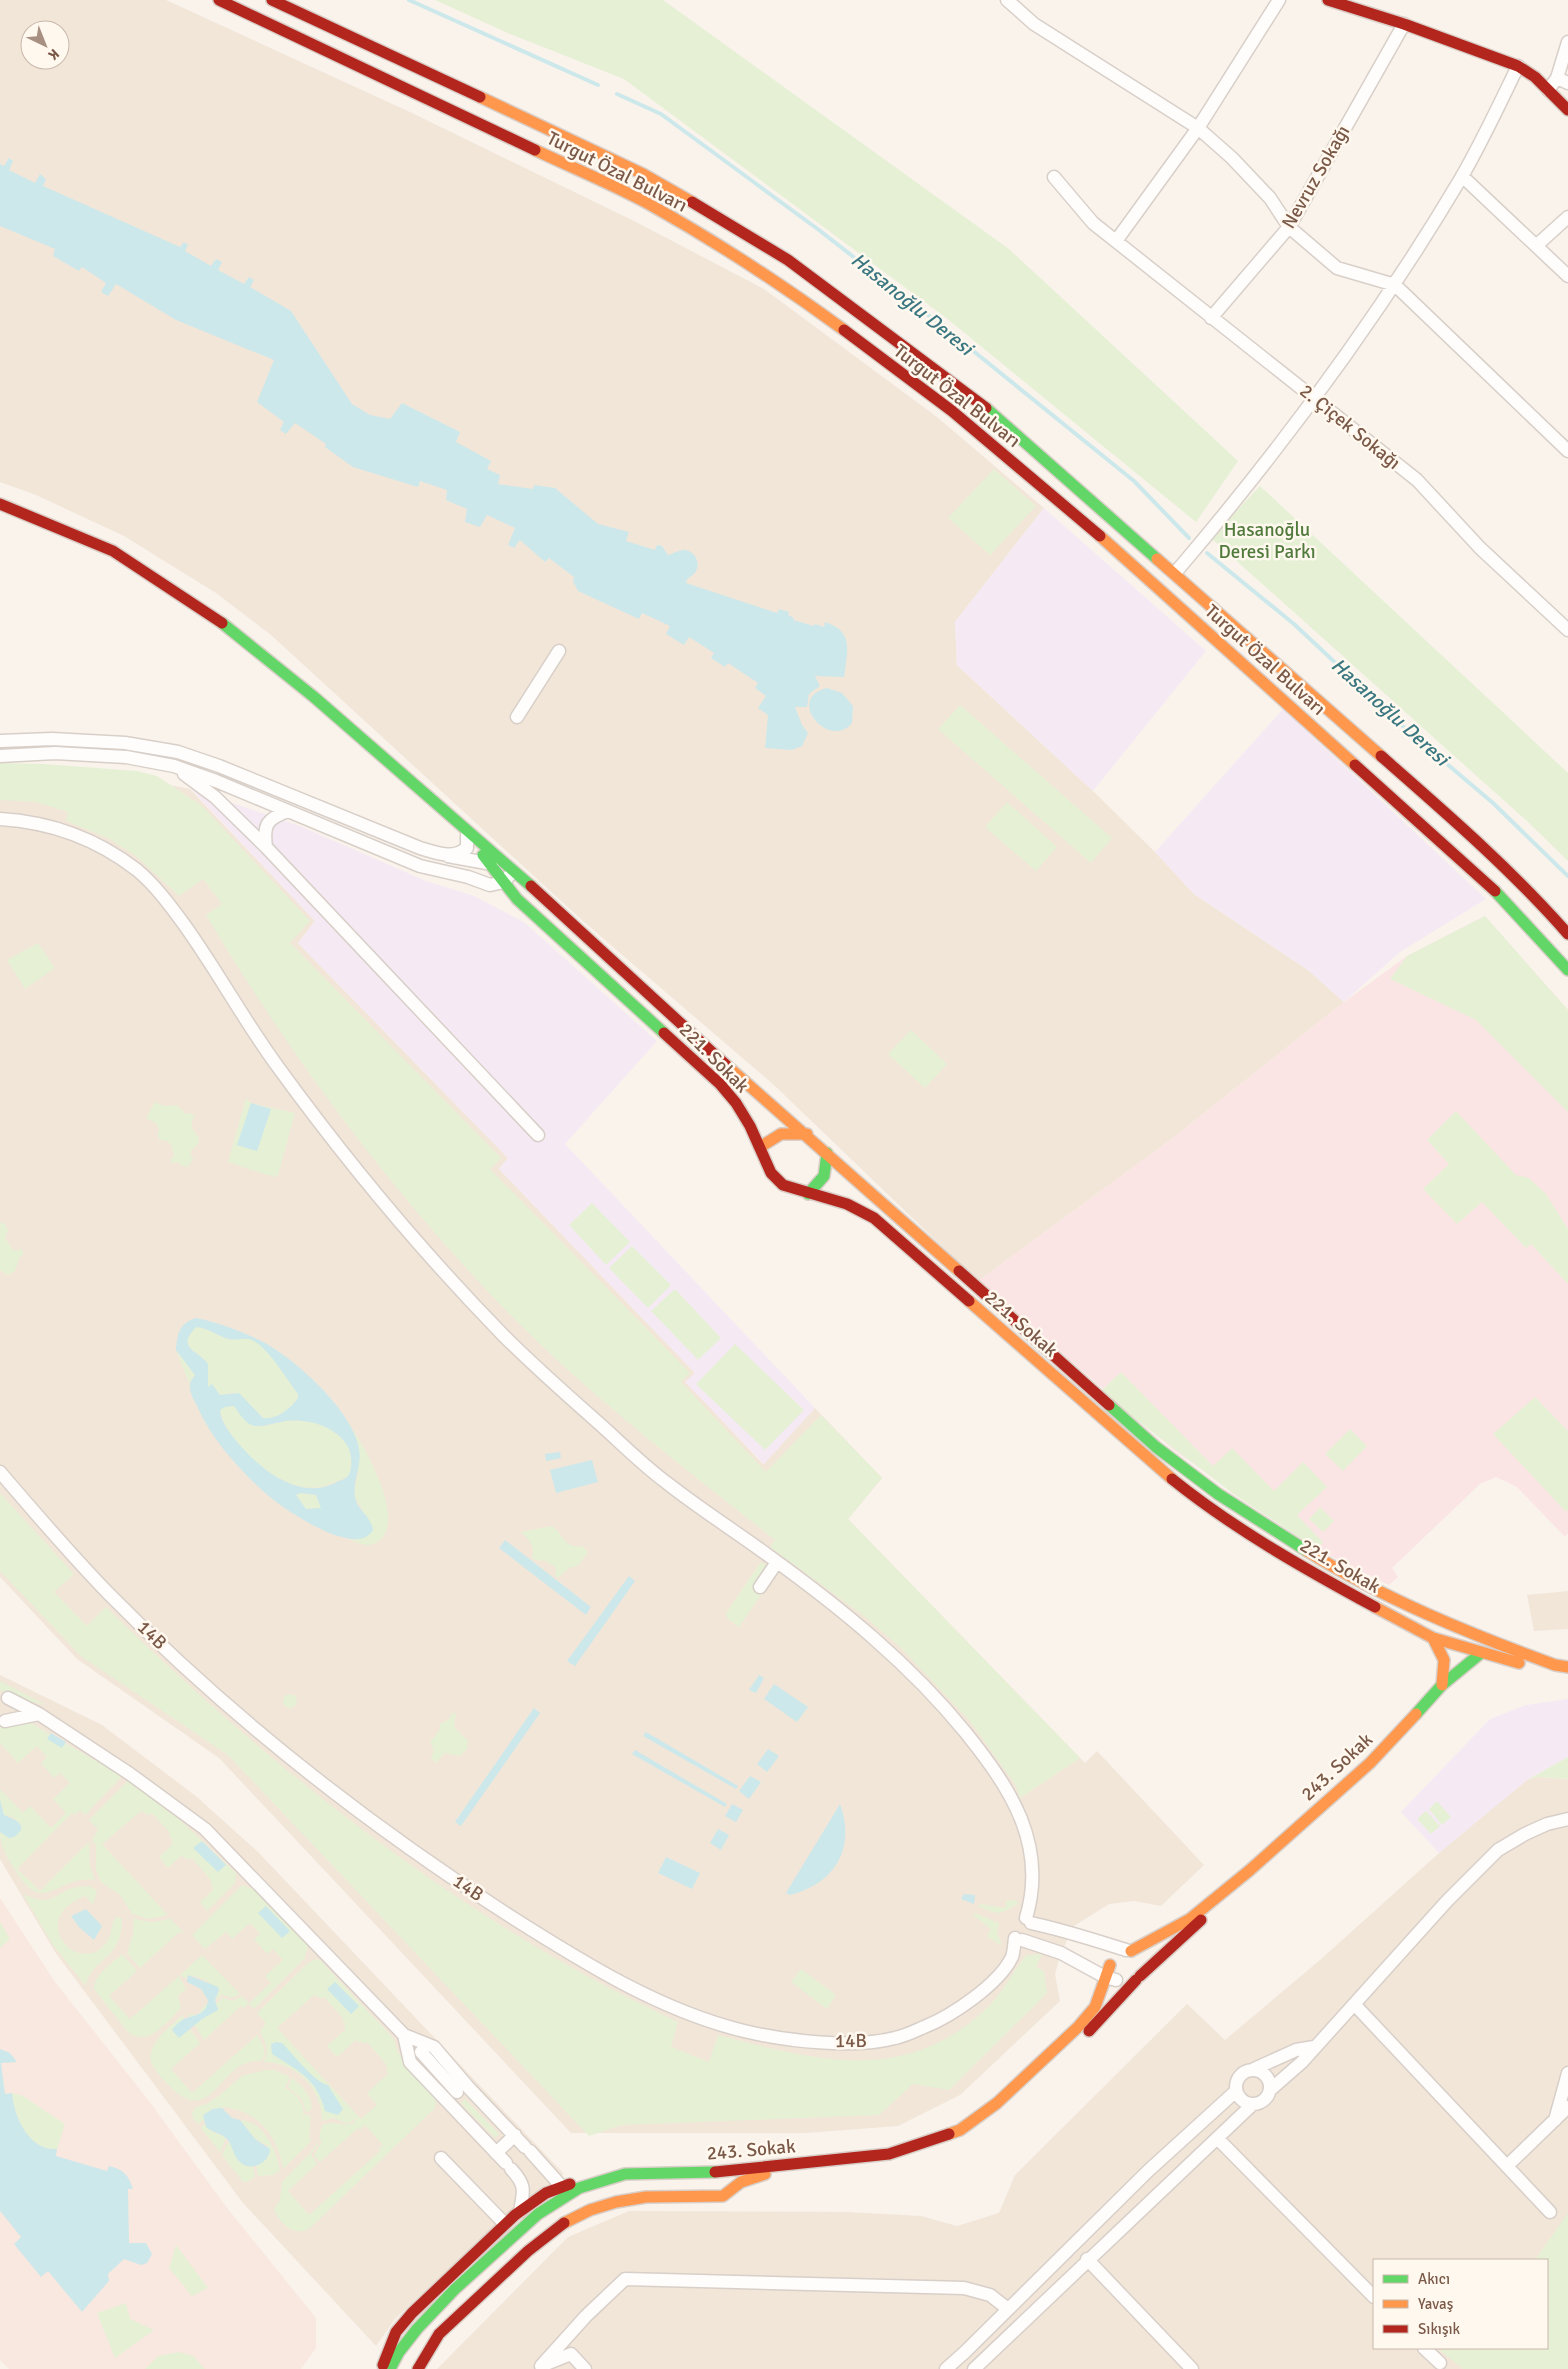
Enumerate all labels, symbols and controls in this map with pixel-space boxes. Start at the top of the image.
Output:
north arrow [20,20,70,70]
text: K [44,45,62,64]
street label: Nevruz Sokağı [1277,121,1355,233]
street label: Turgut Özal Bulvarı [543,126,691,218]
water label: Hasanoğlu Deresi [846,247,979,362]
street label: Turgut Özal Bulvarı [889,339,1025,453]
street label: 2. Çiçek Sokağı [1295,379,1405,475]
park label: Hasanoğlu Deresi Parkı [1218,518,1316,564]
street label: Turgut Özal Bulvarı [1200,599,1330,721]
water label: Hasanoğlu Deresi [1326,653,1455,772]
street label: 221. Sokak [674,1018,754,1098]
street label: 221. Sokak [980,1286,1063,1363]
street label: 221. Sokak [1295,1533,1385,1599]
street label: 14B [132,1615,172,1655]
street label: 243. Sokak [1296,1728,1378,1806]
street label: 14B [448,1869,488,1907]
street label: 14B [835,2029,867,2053]
street label: 243. Sokak [706,2134,797,2166]
legend [1373,2259,1548,2349]
text: Akıcı [1418,2270,1450,2288]
text: Yavaş [1418,2295,1454,2313]
text: Sıkışık [1418,2320,1461,2338]

